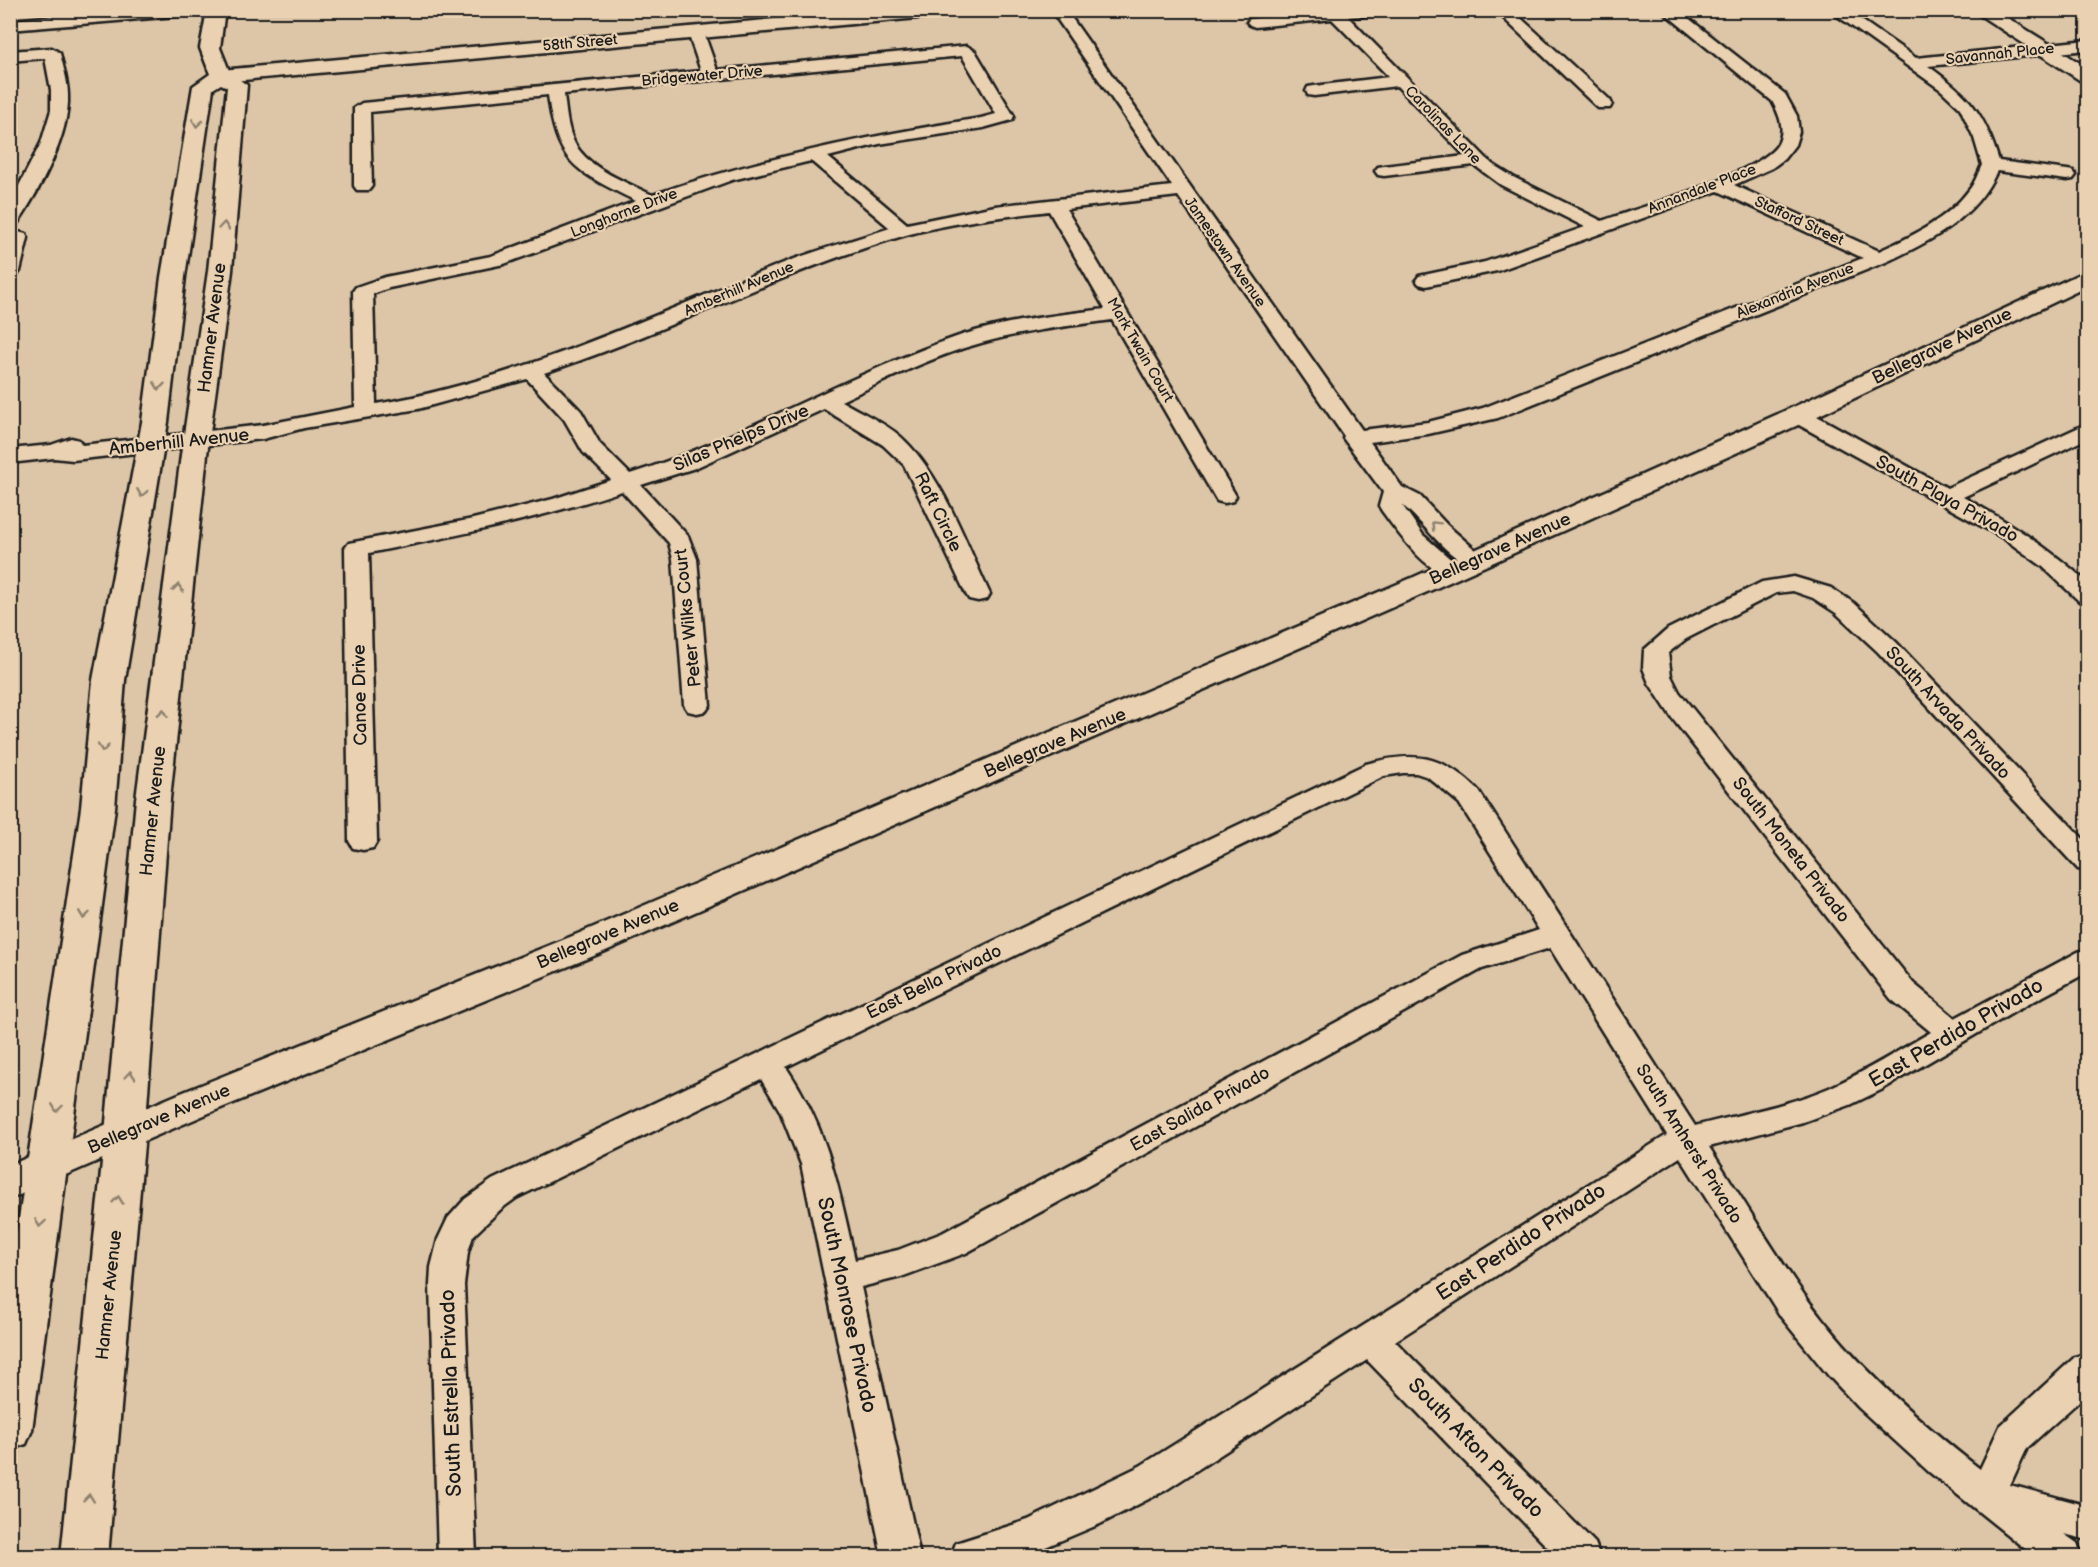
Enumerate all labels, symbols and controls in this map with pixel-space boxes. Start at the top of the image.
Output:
street label: 58th Street [542,30,619,56]
street label: Savannah Place [1945,39,2055,69]
street label: Bridgewater Drive [641,61,764,91]
street label: Carolinas Lane [1401,82,1485,168]
one-way arrow [192,119,204,128]
street label: Annandale Place [1645,160,1759,218]
street label: Longhorne Drive [568,184,680,242]
street label: Stafford Street [1751,192,1847,250]
street label: Jamestown Avenue [1180,193,1270,311]
one-way arrow [217,221,230,231]
street label: Amberhill Avenue [681,257,797,321]
street label: Alexandria Avenue [1733,259,1857,323]
street label: Hamner Avenue [194,261,230,394]
street label: Mark Twain Court [1102,294,1178,406]
street label: Bellegrave Avenue [1869,303,2016,389]
one-way arrow [154,382,166,391]
street label: Silas Phelps Drive [670,400,812,476]
street label: Amberhill Avenue [108,424,250,460]
street label: South Playa Privado [1872,451,2022,547]
street label: Raft Circle [910,469,966,556]
one-way arrow [136,488,148,498]
street label: Bellegrave Avenue [1426,508,1574,590]
one-way arrow [1431,522,1442,533]
street label: Peter Wilks Court [670,547,706,688]
one-way arrow [172,584,184,593]
street label: South Arvada Privado [1881,642,2015,784]
street label: Canoe Drive [349,644,371,746]
street label: Bellegrave Avenue [981,703,1130,782]
one-way arrow [157,709,169,718]
one-way arrow [97,743,110,753]
street label: Hamner Avenue [136,745,170,877]
street label: South Moneta Privado [1728,773,1854,927]
street label: Bellegrave Avenue [534,894,683,973]
one-way arrow [78,910,90,920]
street label: East Bella Privado [863,940,1005,1024]
street label: East Perdido Privado [1864,973,2048,1093]
street label: South Amherst Privado [1631,1060,1747,1228]
street label: East Salida Privado [1127,1062,1273,1156]
one-way arrow [123,1070,136,1079]
street label: Bellegrave Avenue [85,1079,234,1158]
one-way arrow [52,1104,64,1113]
street label: East Perdido Privado [1431,1178,1611,1306]
one-way arrow [111,1195,124,1204]
street label: South Monrose Privado [812,1195,882,1415]
one-way arrow [34,1219,46,1228]
street label: Hamner Avenue [92,1229,126,1361]
street label: South Estrella Privado [435,1289,467,1497]
street label: South Afton Privado [1403,1373,1549,1523]
one-way arrow [82,1494,95,1503]

